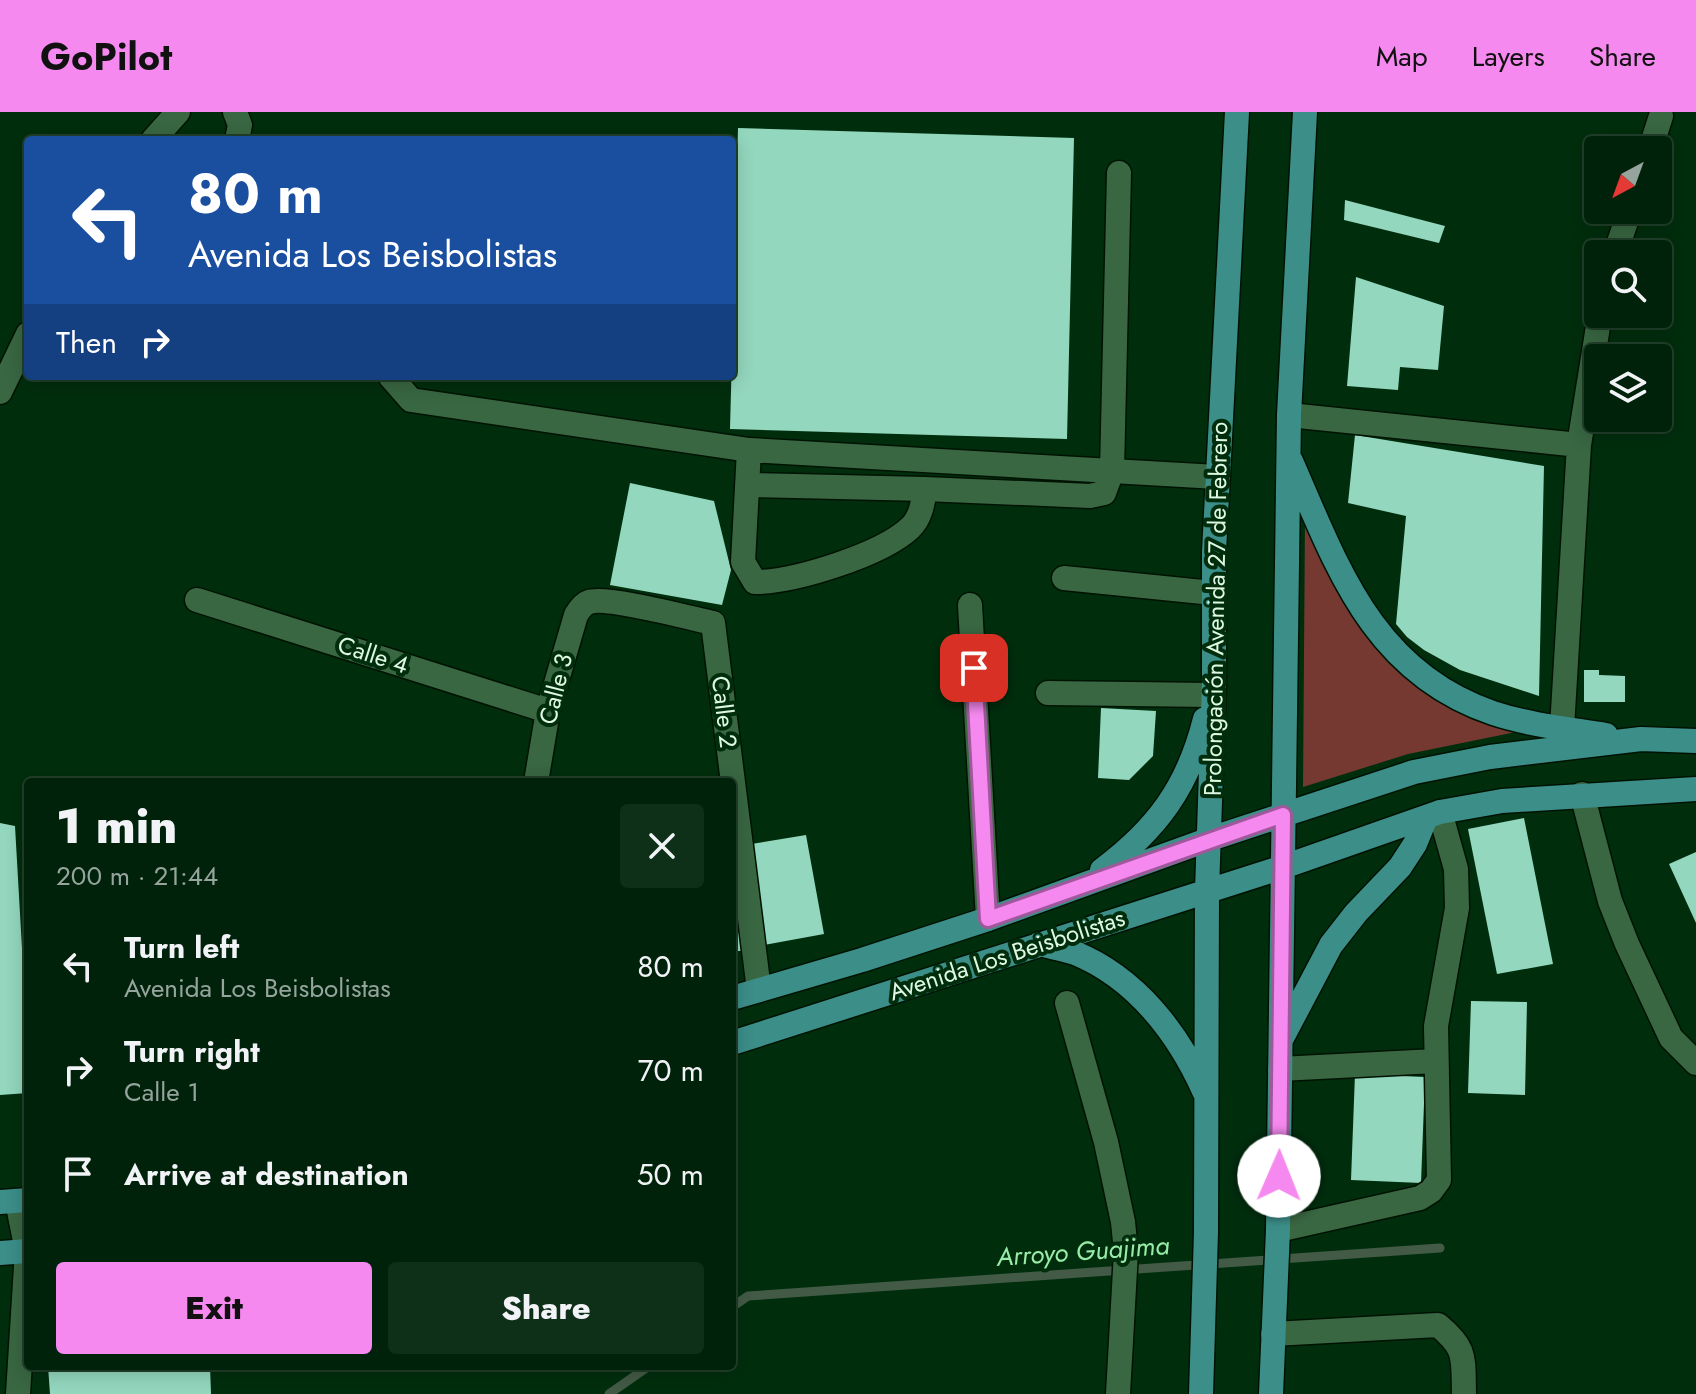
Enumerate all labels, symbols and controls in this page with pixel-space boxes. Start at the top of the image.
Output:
text: GoPilot [40,29,172,84]
text: Map [1376,36,1428,77]
text: Layers [1472,36,1545,77]
text: Share [1589,36,1656,77]
north arrow [1584,136,1672,224]
map controls [1584,136,1672,432]
text: 80 m [188,153,323,234]
icon: left [56,168,160,272]
text: Avenida Los Beisbolistas [188,228,557,280]
button: search [1584,240,1672,328]
icon: right [133,320,177,364]
text: Then [56,321,117,364]
button: layers [1584,344,1672,432]
street label: Prolongación Avenida 27 de Febrero [1195,422,1236,796]
street label: Calle 4 [333,627,413,682]
pin [940,634,1008,702]
icon: arrive [952,646,996,690]
street label: Calle 3 [530,650,581,728]
street label: Calle 2 [703,674,746,750]
text: 1 min [56,792,177,861]
button: close [620,804,704,888]
text: 200 m · 21:44 [56,857,218,895]
street label: Avenida Los Beisbolistas [884,900,1129,1009]
text: Turn left [124,926,239,969]
icon: left [56,944,100,988]
text: 80 m [637,945,704,988]
text: Avenida Los Beisbolistas [124,969,391,1007]
text: Turn right [124,1030,260,1073]
icon: right [56,1048,100,1092]
text: 70 m [638,1049,704,1092]
text: Calle 1 [124,1073,199,1111]
position arrow [1237,1134,1321,1218]
icon: arrive [56,1152,100,1196]
text: Arrive at destination [124,1153,409,1196]
text: 50 m [637,1153,704,1196]
water label: Arroyo Guajima [994,1226,1171,1276]
button: Exit [56,1262,372,1354]
button: Share [388,1262,704,1354]

